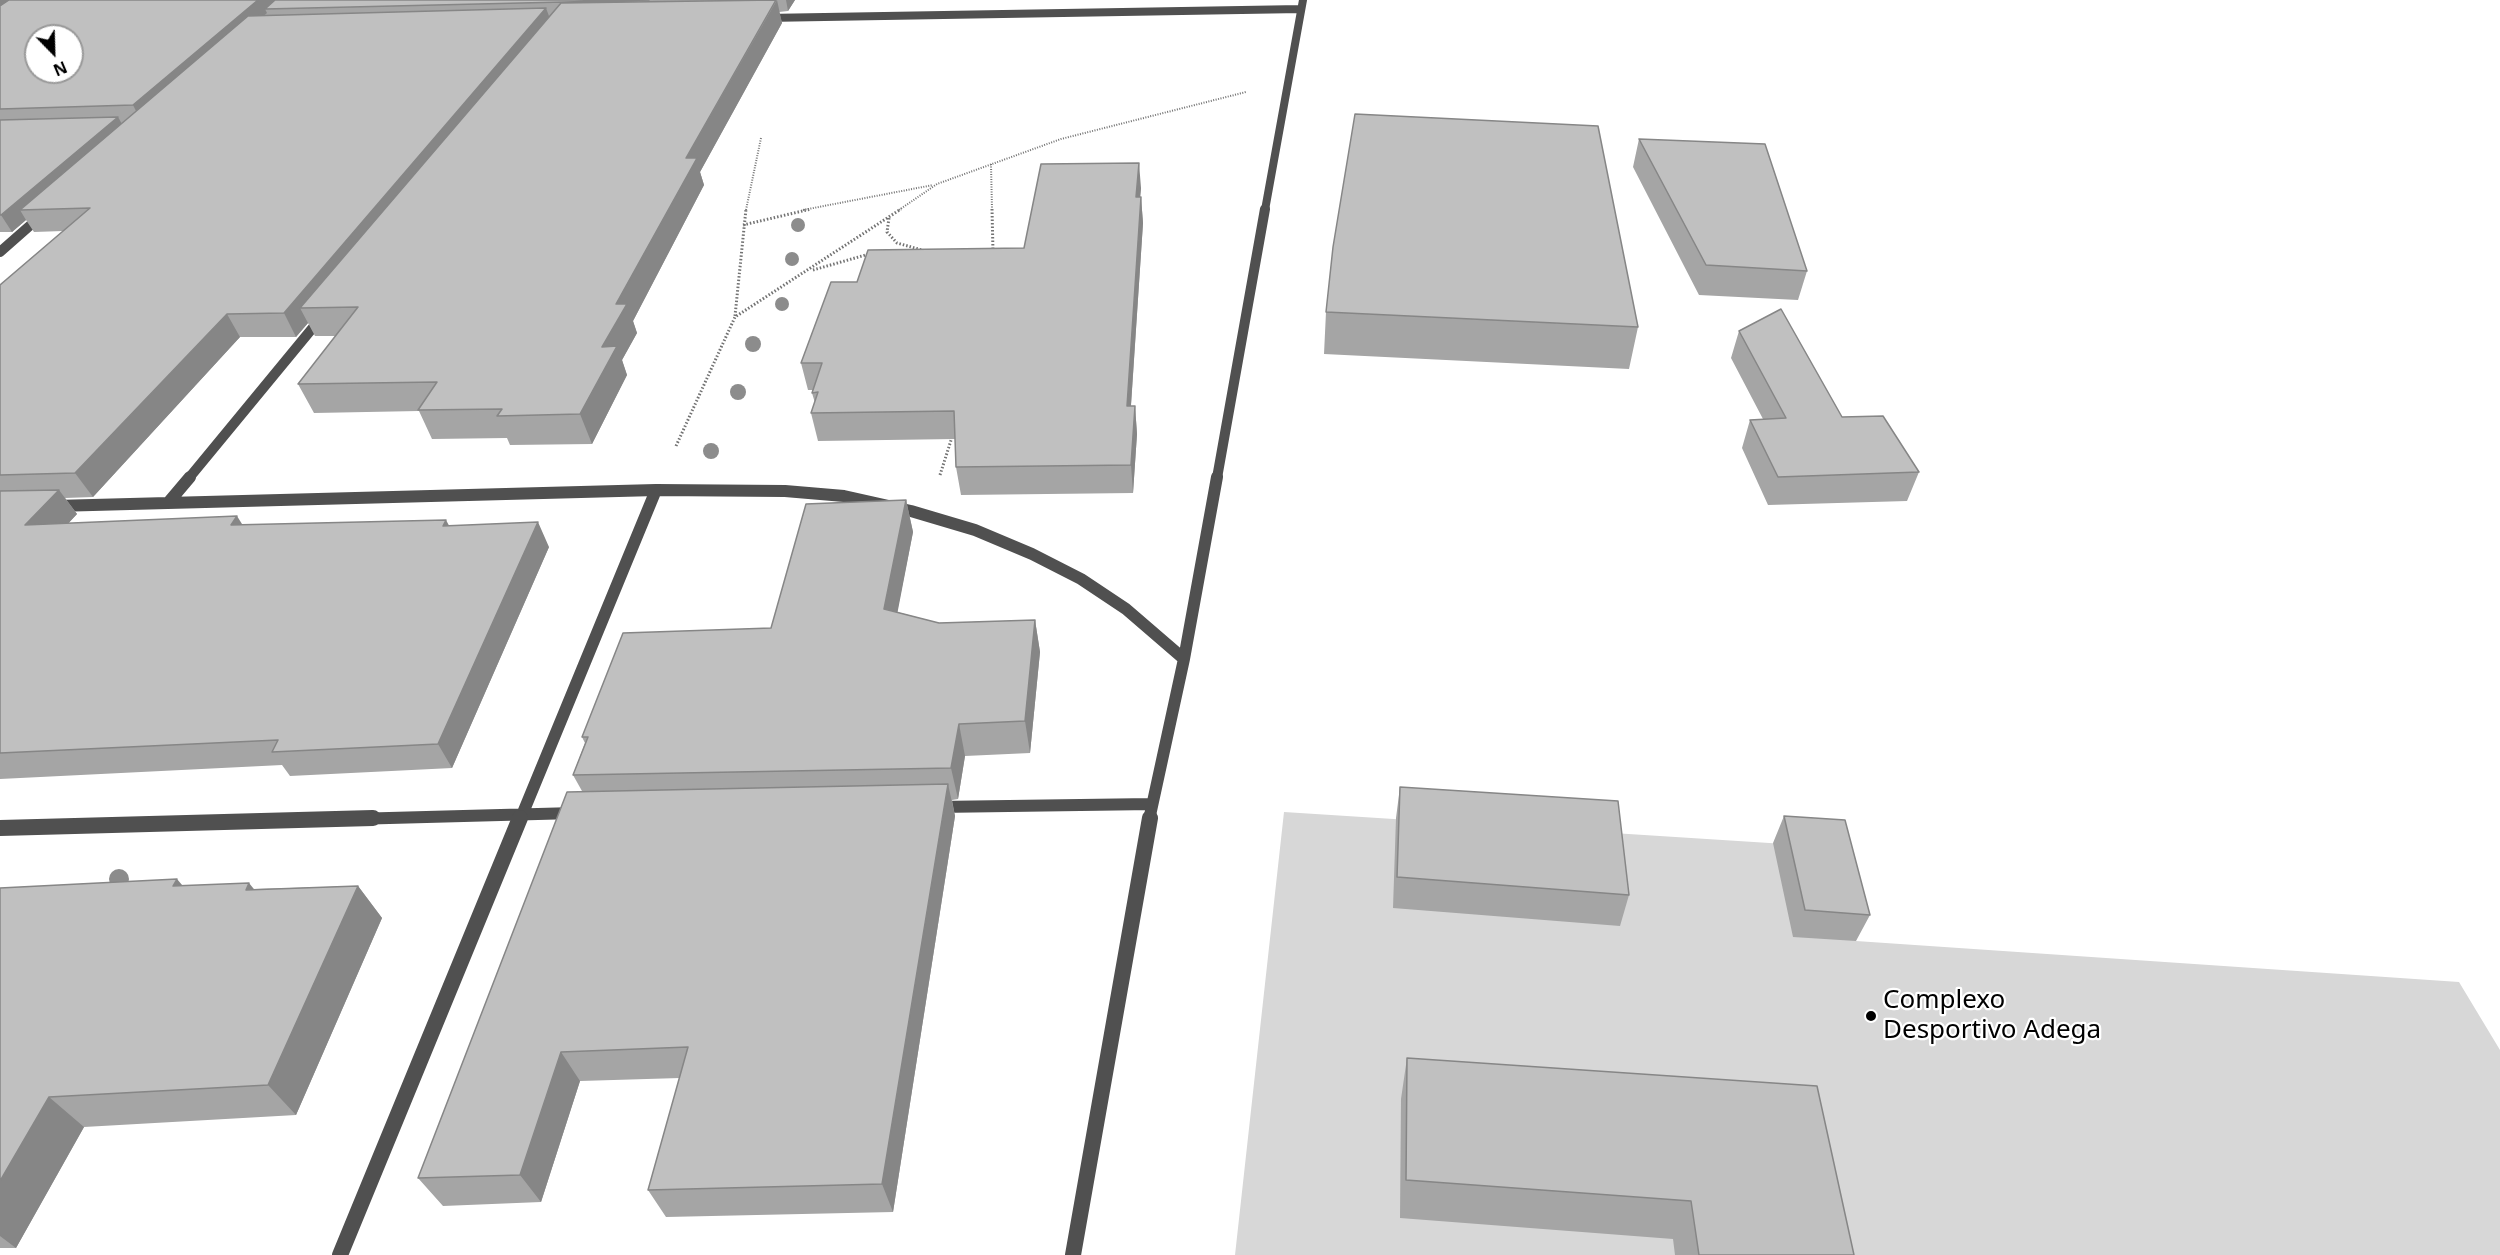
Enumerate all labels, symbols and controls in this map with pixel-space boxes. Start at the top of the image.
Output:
north arrow [24,24,84,84]
text: N [50,56,71,81]
place label: Complexo Desportivo Adega [1883,985,2101,1046]
marker: Complexo Desportivo Adega [1864,1009,1878,1023]

